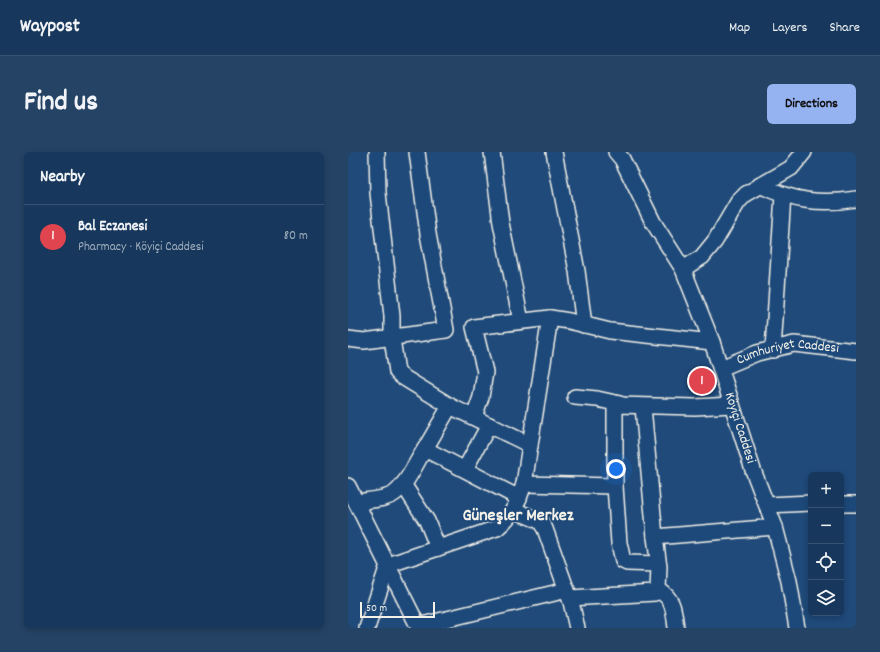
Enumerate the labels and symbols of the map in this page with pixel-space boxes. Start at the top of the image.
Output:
street label: Cumhuriyet Caddesi [734,334,840,370]
pin: 1 [689,366,715,396]
street label: Köyiçi Caddesi [719,390,760,466]
your location [606,459,626,479]
district label: Güneşler Merkez [462,504,574,529]
scale bar [360,600,435,619]

